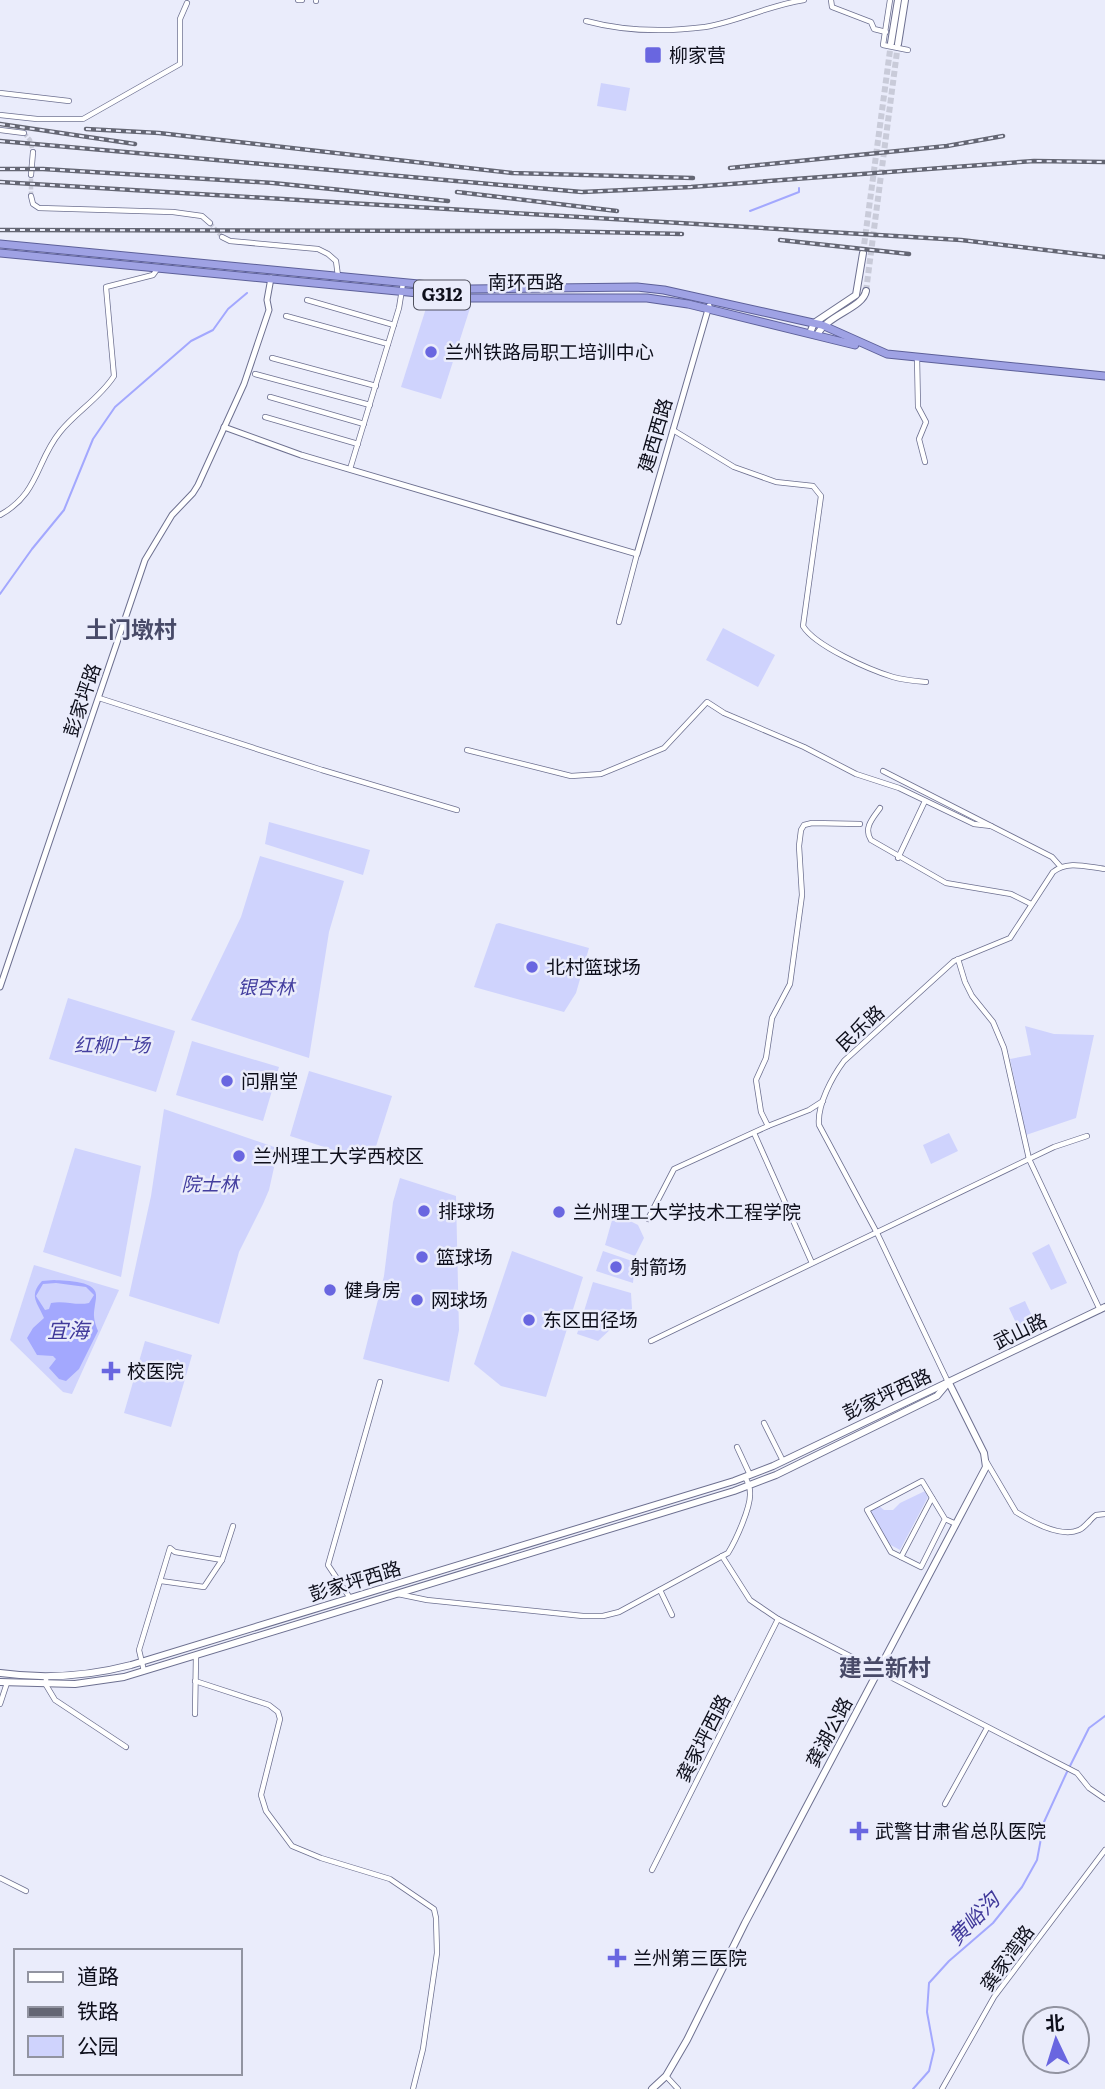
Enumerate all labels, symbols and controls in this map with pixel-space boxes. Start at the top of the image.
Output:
place label: 柳家营 [669,40,726,68]
marker: 柳家营 [643,45,663,65]
street label: 南环西路 [488,267,564,295]
road number: G312 [414,281,470,310]
place label: 兰州铁路局职工培训中心 [445,337,654,365]
marker: 兰州铁路局职工培训中心 [423,344,439,360]
street label: 建西西路 [630,394,678,475]
district label: 土门墩村 [85,611,177,645]
street label: 彭家坪路 [55,659,107,740]
place label: 北村篮球场 [546,952,641,980]
marker: 北村篮球场 [524,959,540,975]
park label: 银杏林 [237,972,296,1000]
street label: 民乐路 [829,998,890,1057]
park label: 红柳广场 [74,1030,152,1058]
place label: 问鼎堂 [241,1066,298,1094]
marker: 问鼎堂 [219,1073,235,1089]
place label: 兰州理工大学西校区 [253,1141,424,1169]
marker: 兰州理工大学西校区 [231,1148,247,1164]
park label: 院士林 [181,1169,240,1197]
place label: 排球场 [438,1196,495,1224]
place label: 兰州理工大学技术工程学院 [573,1197,801,1225]
marker: 排球场 [416,1203,432,1219]
marker: 兰州理工大学技术工程学院 [551,1204,567,1220]
place label: 篮球场 [436,1242,493,1270]
marker: 篮球场 [414,1249,430,1265]
place label: 射箭场 [630,1252,687,1280]
marker: 射箭场 [608,1259,624,1275]
place label: 健身房 [344,1275,401,1303]
marker: 健身房 [322,1282,338,1298]
place label: 网球场 [431,1285,488,1313]
marker: 网球场 [409,1292,425,1308]
place label: 东区田径场 [543,1305,638,1333]
street label: 武山路 [988,1305,1051,1355]
marker: 东区田径场 [521,1312,537,1328]
water label: 宜海 [47,1313,92,1344]
place label: 校医院 [127,1356,184,1384]
street label: 彭家坪西路 [838,1360,936,1426]
marker: 校医院 [101,1361,121,1381]
street label: 彭家坪西路 [305,1553,404,1607]
district label: 建兰新村 [839,1649,931,1683]
street label: 龚家坪西路 [668,1689,736,1786]
street label: 龚湖公路 [798,1691,858,1772]
place label: 武警甘肃省总队医院 [875,1816,1046,1844]
marker: 武警甘肃省总队医院 [849,1821,869,1841]
water label: 黄峪沟 [939,1882,1007,1951]
street label: 龚家湾路 [973,1918,1040,1996]
place label: 兰州第三医院 [633,1943,747,1971]
marker: 兰州第三医院 [607,1948,627,1968]
legend [14,1949,242,2075]
text: 道路 [77,1959,119,1990]
text: 铁路 [77,1994,119,2025]
north arrow [1021,2005,1091,2075]
text: 北 [1044,2007,1065,2037]
text: 公园 [77,2029,119,2060]

